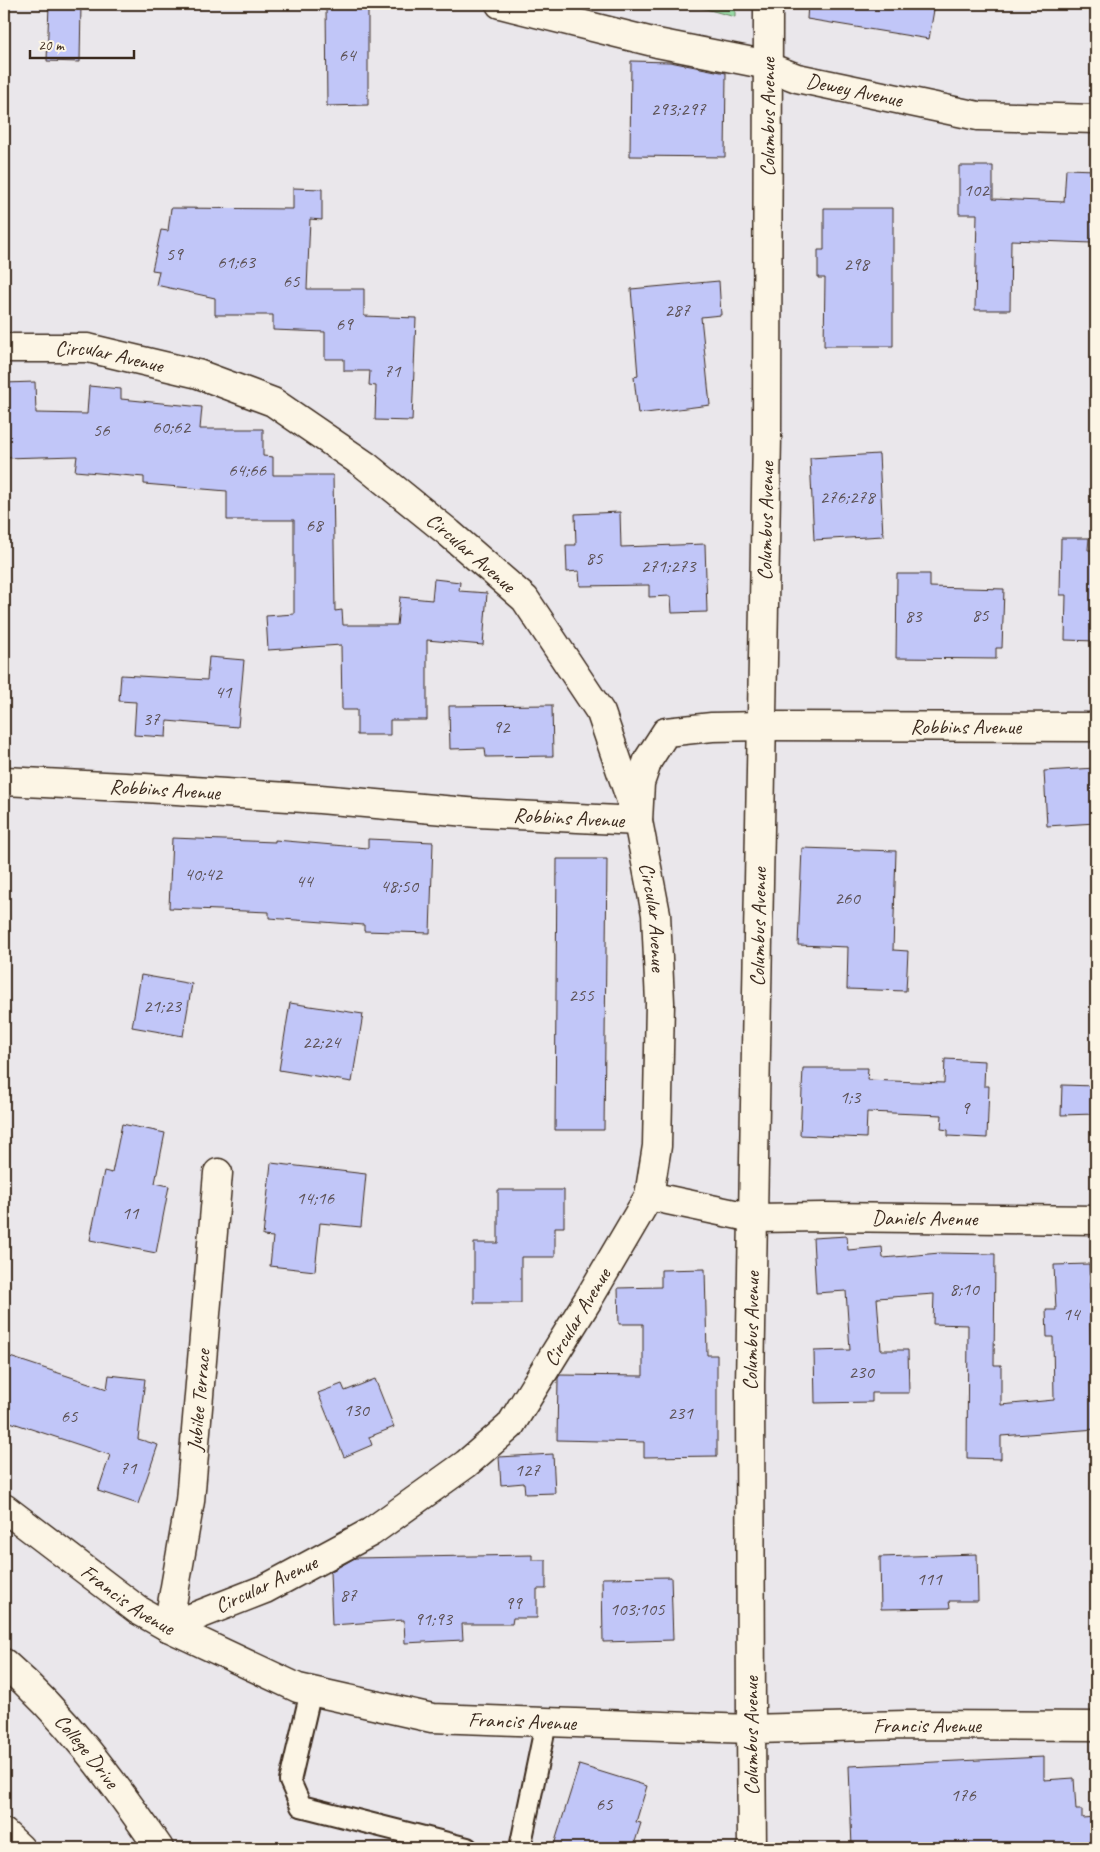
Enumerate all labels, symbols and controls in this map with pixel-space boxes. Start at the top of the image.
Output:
scale bar [30,28,134,60]
text: 20 m [38,36,65,55]
house number: 64 [338,43,358,67]
street label: Columbus Avenue [755,56,781,177]
street label: Dewey Avenue [804,67,906,113]
house number: 293;297 [650,97,707,121]
house number: 102 [963,178,990,202]
house number: 59 [165,242,184,266]
house number: 61;63 [217,250,256,274]
house number: 298 [843,252,871,276]
house number: 65 [282,269,301,293]
house number: 287 [664,298,691,322]
house number: 69 [335,312,354,336]
street label: Circular Avenue [55,335,167,379]
house number: 71 [383,359,402,383]
house number: 60;62 [152,415,191,439]
house number: 56 [92,418,111,442]
house number: 64;66 [228,458,267,482]
street label: Columbus Avenue [751,460,780,581]
house number: 276;278 [819,485,877,509]
street label: Circular Avenue [421,507,522,599]
house number: 68 [305,513,325,537]
house number: 85 [585,546,604,570]
house number: 271;273 [640,554,697,578]
house number: 85 [971,603,990,627]
house number: 83 [904,604,923,628]
house number: 41 [214,680,233,704]
house number: 37 [142,707,161,731]
street label: Robbins Avenue [910,713,1022,740]
house number: 92 [492,715,511,739]
street label: Robbins Avenue [109,773,222,806]
street label: Robbins Avenue [513,802,626,833]
street label: Circular Avenue [633,860,672,973]
house number: 40;42 [184,862,223,886]
street label: Columbus Avenue [744,866,772,987]
house number: 44 [295,869,315,893]
house number: 48;50 [380,874,419,898]
house number: 260 [834,886,861,910]
house number: 255 [568,983,595,1007]
house number: 21;23 [143,994,182,1018]
house number: 22;24 [302,1030,342,1054]
house number: 1;3 [840,1085,862,1109]
house number: 9 [961,1096,971,1120]
house number: 14;16 [296,1186,335,1210]
house number: 11 [121,1201,140,1225]
street label: Daniels Avenue [872,1205,979,1232]
street label: Circular Avenue [538,1262,617,1371]
street label: Columbus Avenue [737,1270,765,1391]
house number: 8;10 [949,1277,980,1301]
house number: 14 [1062,1302,1082,1326]
street label: Jubilee Terrace [181,1346,216,1453]
house number: 230 [848,1360,875,1384]
house number: 130 [343,1398,370,1422]
house number: 231 [667,1401,694,1425]
house number: 65 [60,1404,79,1428]
house number: 71 [119,1456,138,1480]
house number: 127 [514,1458,541,1482]
street label: Circular Avenue [211,1549,322,1619]
street label: Francis Avenue [76,1558,179,1641]
house number: 111 [916,1567,943,1591]
house number: 87 [339,1583,358,1607]
house number: 99 [504,1591,523,1615]
house number: 103;105 [609,1597,666,1621]
house number: 91;93 [414,1607,453,1631]
street label: Columbus Avenue [738,1675,764,1796]
street label: Francis Avenue [468,1706,578,1736]
street label: College Drive [49,1708,126,1794]
street label: Francis Avenue [873,1712,982,1739]
house number: 176 [950,1783,977,1807]
house number: 65 [595,1792,614,1816]

